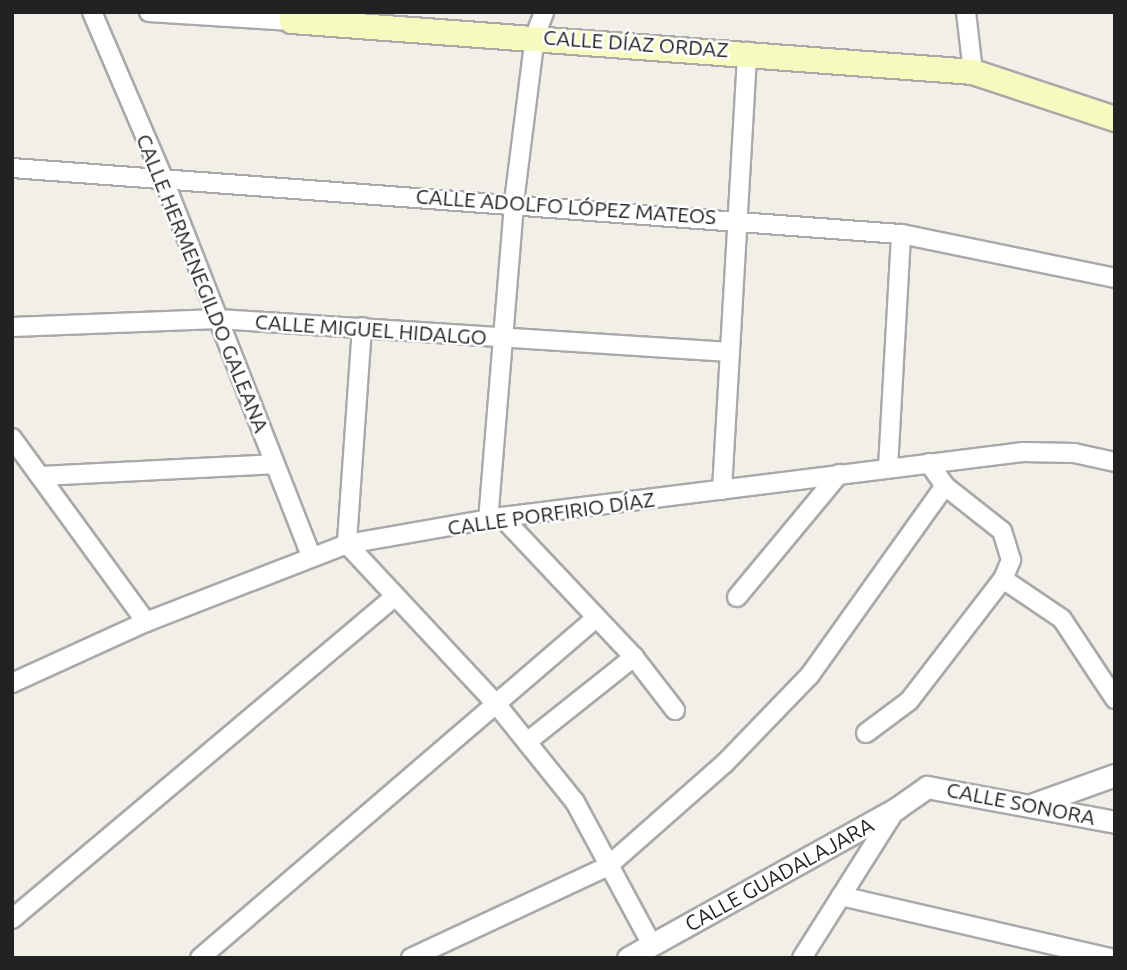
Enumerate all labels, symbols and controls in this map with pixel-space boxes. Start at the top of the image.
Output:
street label: CALLE DÍAZ ORDAZ [542,24,730,62]
street label: CALLE HERMENEGILDO GALEANA [131,130,275,436]
street label: CALLE ADOLFO LÓPEZ MATEOS [415,183,717,229]
street label: CALLE MIGUEL HIDALGO [254,308,488,350]
street label: CALLE PORFIRIO DÍAZ [446,486,656,540]
street label: CALLE SONORA [945,776,1097,830]
street label: CALLE GUADALAJARA [680,812,878,936]

